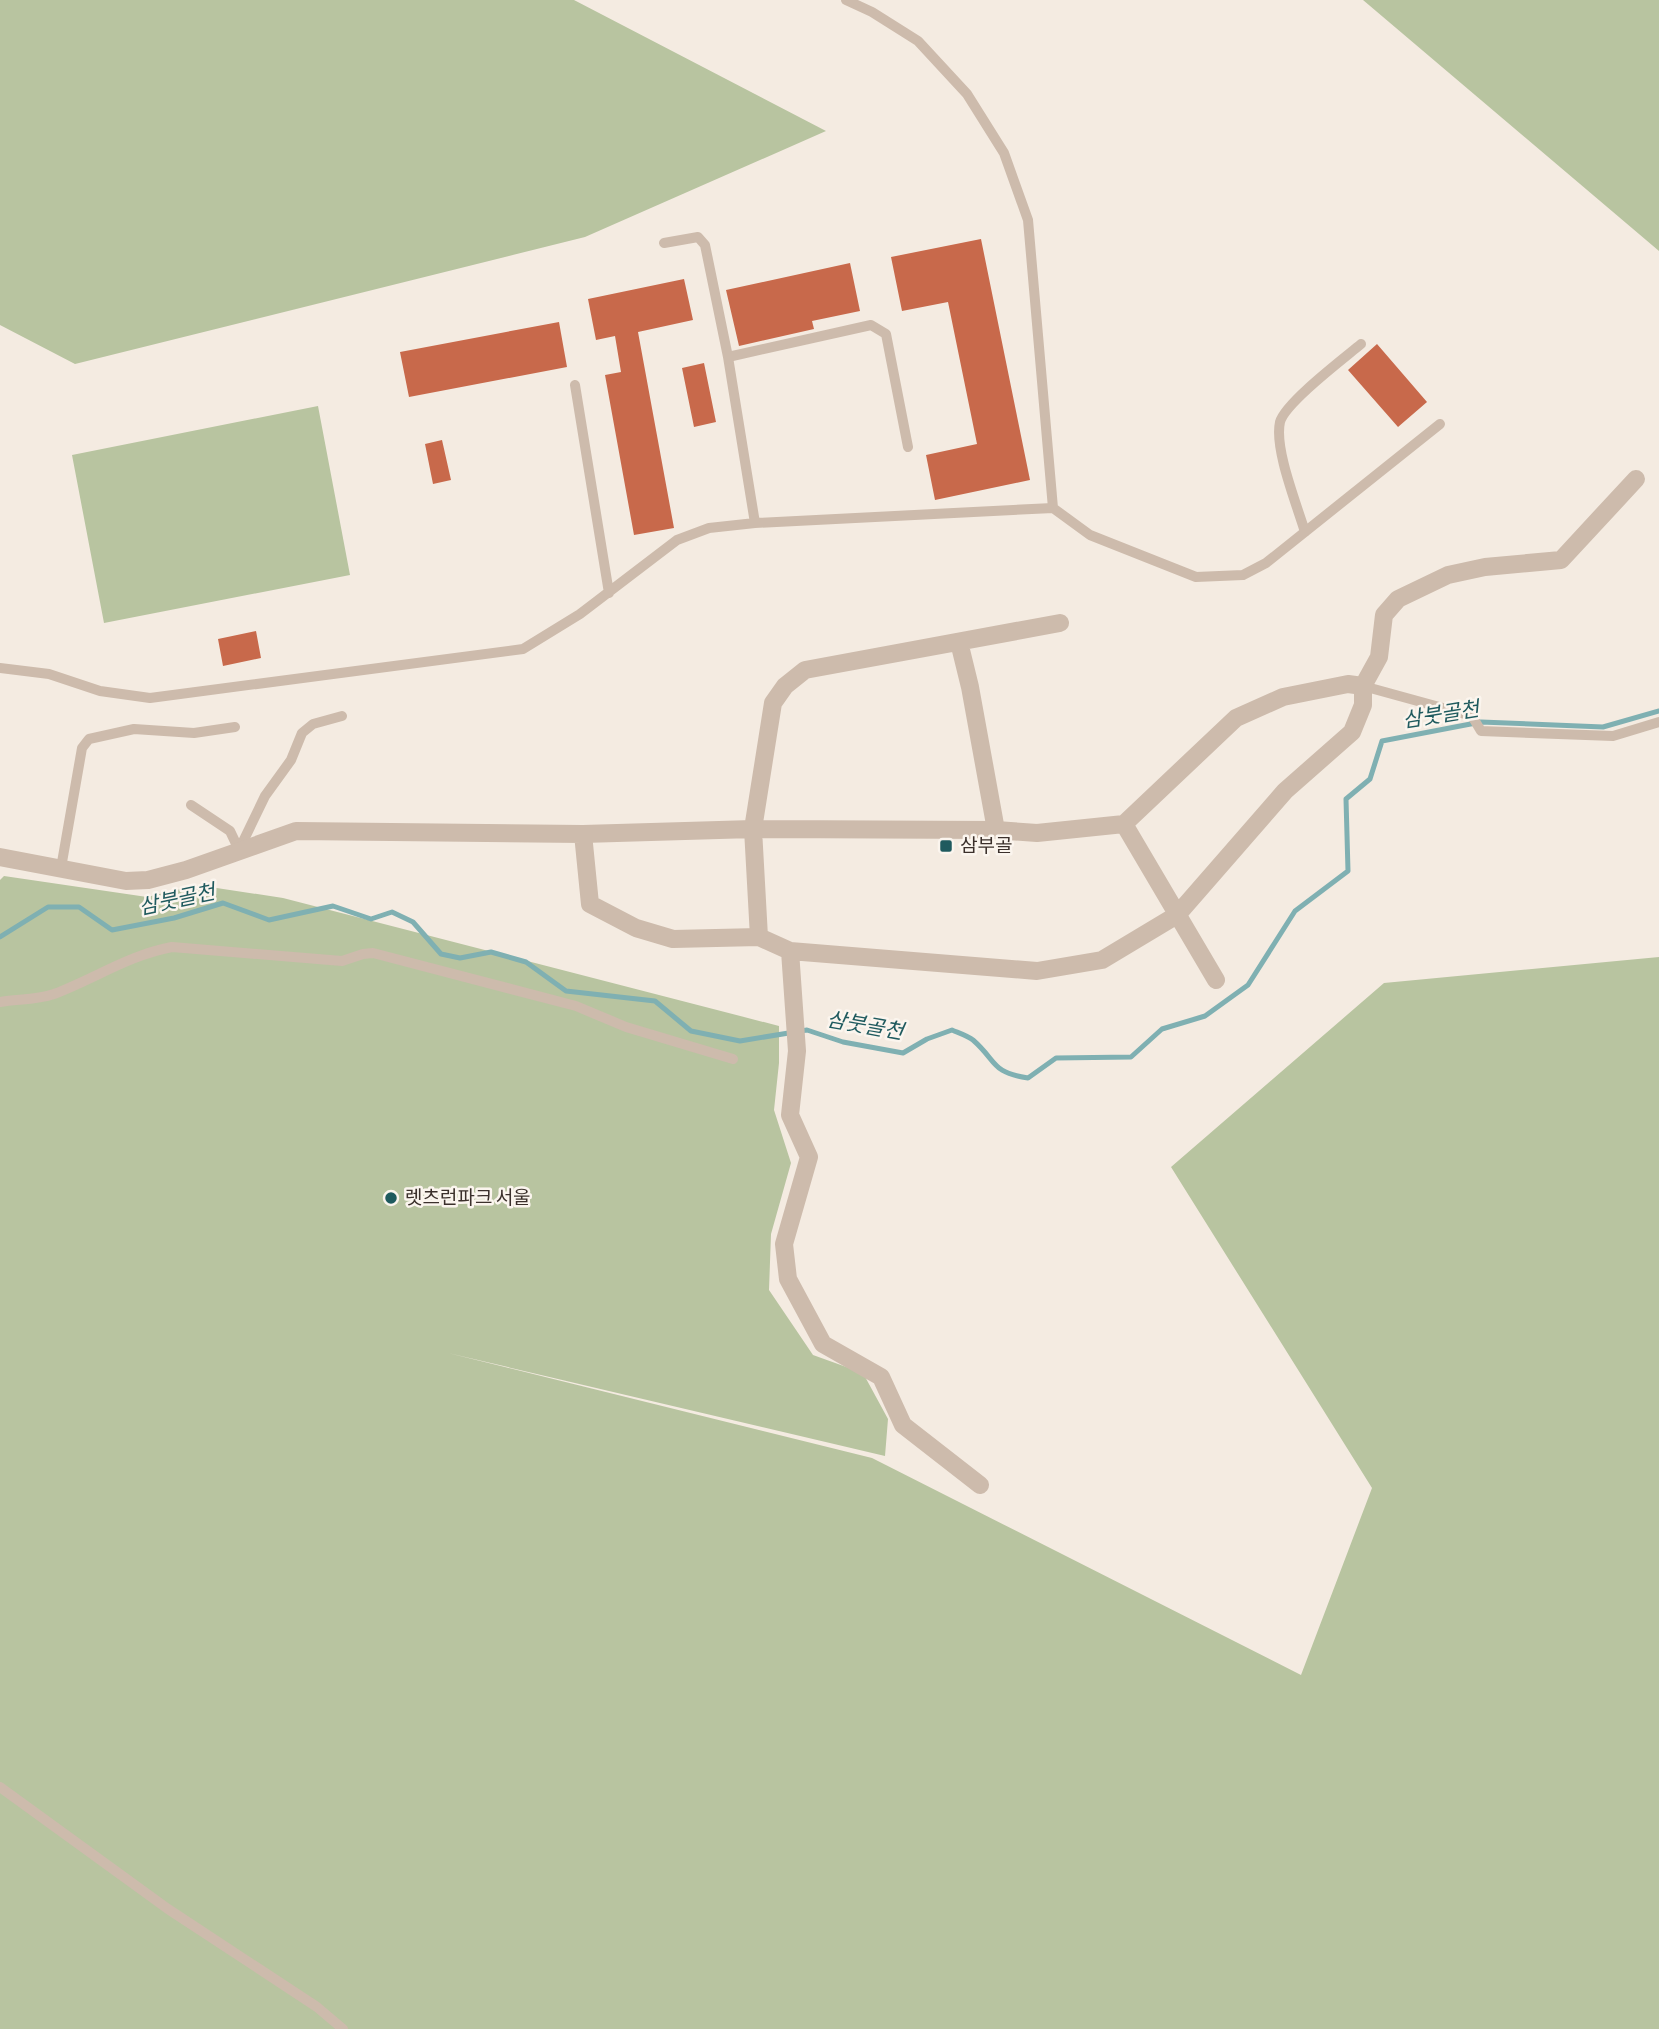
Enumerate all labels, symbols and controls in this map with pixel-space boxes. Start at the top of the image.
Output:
water label: 삼붓골천 [1401,697,1483,731]
place label: 삼부골 [960,836,1012,856]
marker: 삼부골 [938,838,954,854]
water label: 삼붓골천 [137,880,220,918]
water label: 삼붓골천 [825,1008,908,1044]
place label: 렛츠런파크 서울 [405,1188,531,1208]
marker: 렛츠런파크 서울 [383,1190,399,1206]

